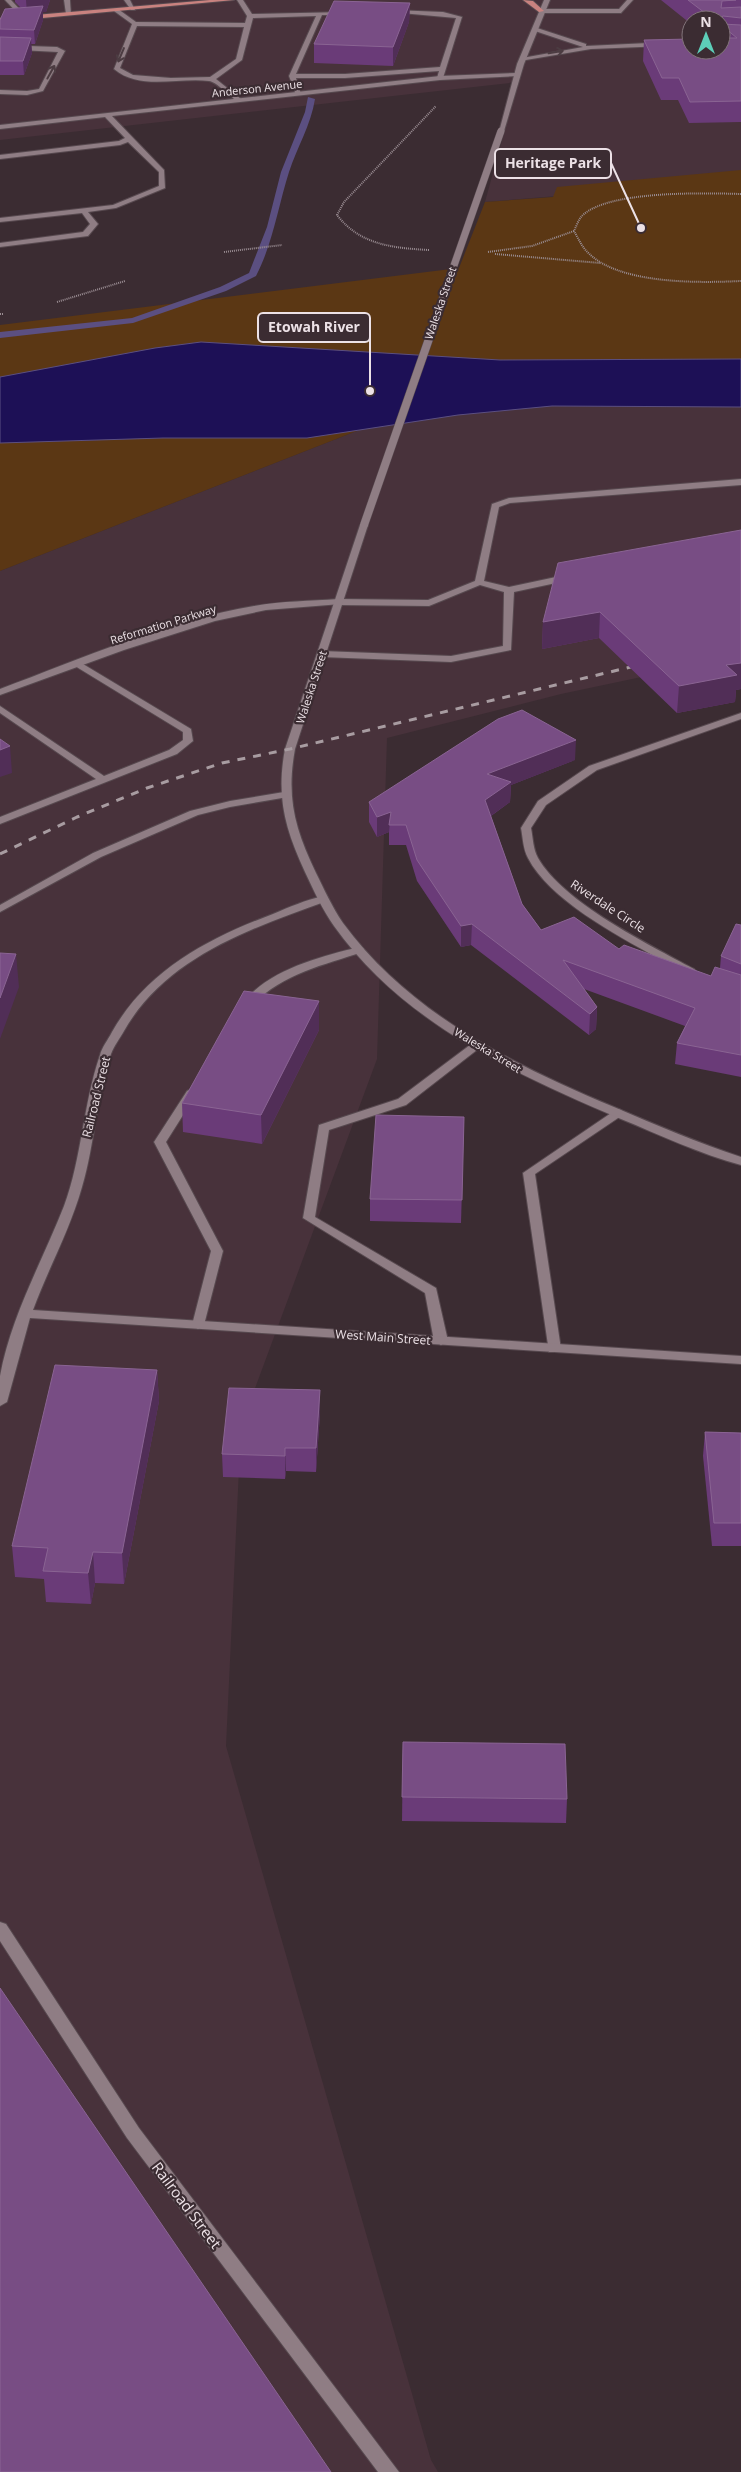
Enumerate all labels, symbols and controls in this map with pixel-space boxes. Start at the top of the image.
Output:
north arrow [681,10,731,60]
text: N [700,12,712,31]
one-way arrow [116,47,126,62]
one-way arrow [548,47,564,57]
one-way arrow [46,65,56,80]
street label: Anderson Avenue [211,76,303,100]
callout: Heritage Park [495,149,611,178]
text: Heritage Park [505,153,601,172]
street label: Waleska Street [421,265,459,341]
callout: Etowah River [258,313,370,342]
text: Etowah River [268,317,361,336]
street label: Reformation Parkway [108,601,218,647]
street label: Waleska Street [292,648,330,725]
street label: Riverdale Circle [567,875,649,937]
street label: Waleska Street [452,1024,524,1076]
street label: Railroad Street [78,1055,114,1139]
street label: West Main Street [335,1325,431,1349]
street label: Railroad Street [148,2158,226,2252]

